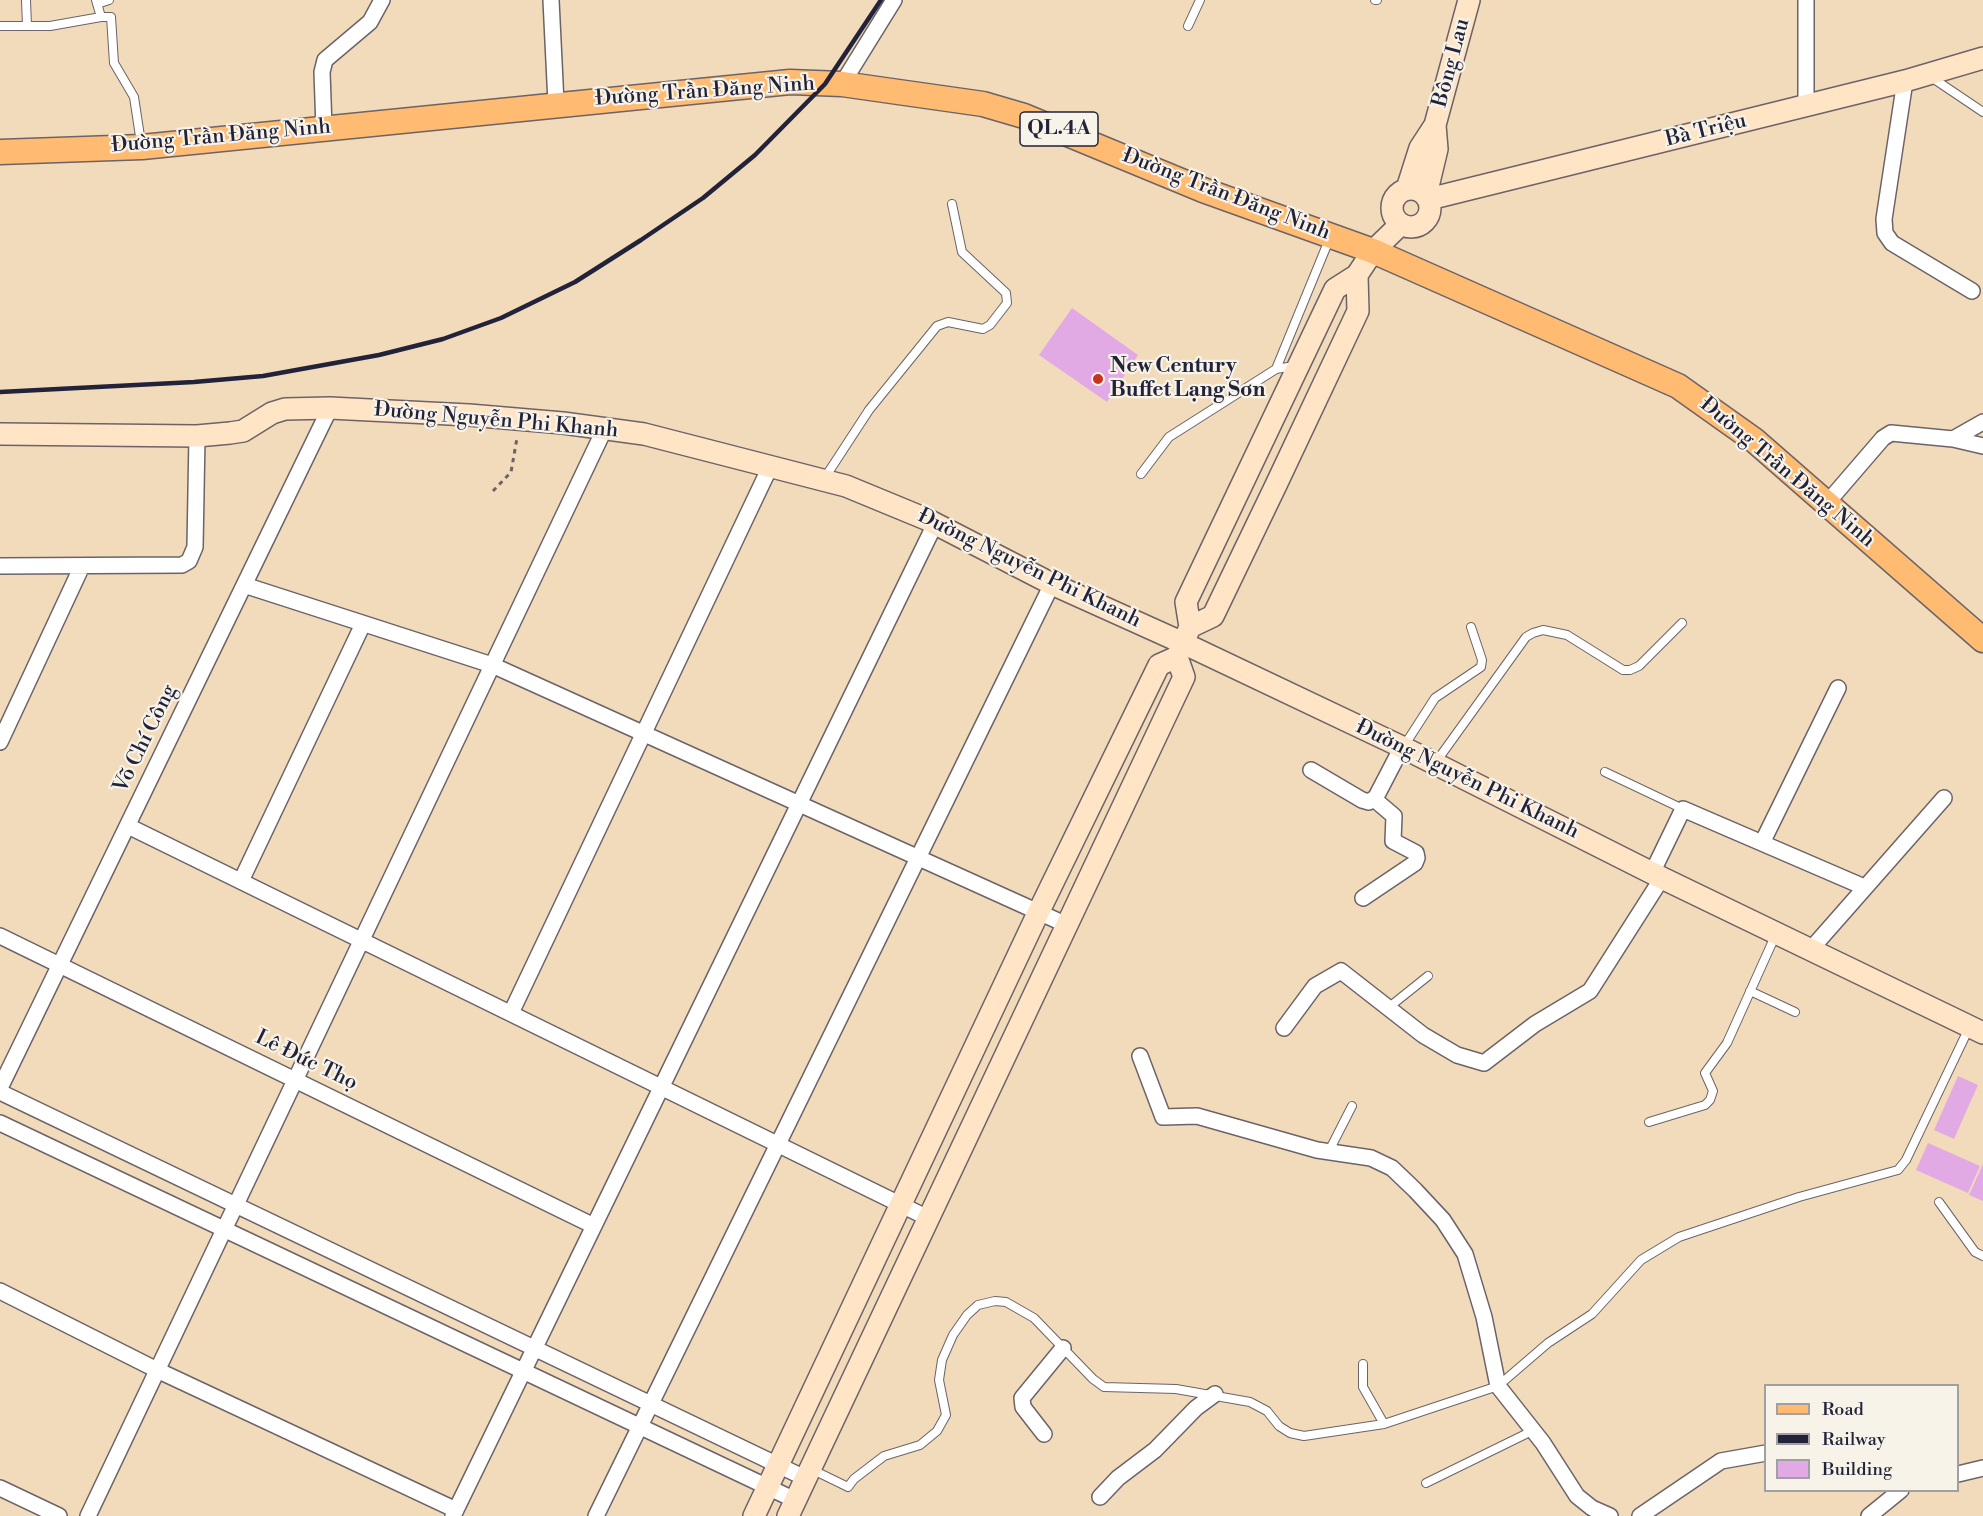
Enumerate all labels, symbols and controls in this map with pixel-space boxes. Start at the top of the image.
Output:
street label: Bông Lau [1428,16,1476,110]
street label: Đường Trần Đăng Ninh [594,72,816,112]
street label: Bà Triệu [1663,109,1749,153]
road number: QL.4A [1020,112,1098,146]
street label: Đường Trần Đăng Ninh [110,115,332,159]
street label: Đường Trần Đăng Ninh [1119,144,1333,246]
place label: New Century Buffet Lạng Sơn [1110,354,1265,404]
marker: New Century Buffet Lạng Sơn [1091,372,1105,386]
street label: Đường Trần Đăng Ninh [1694,393,1880,553]
street label: Đường Nguyễn Phi Khanh [373,398,619,444]
street label: Đường Nguyễn Phi Khanh [913,504,1145,634]
street label: Võ Chí Công [109,681,183,797]
street label: Đường Nguyễn Phi Khanh [1351,715,1583,845]
street label: Lê Đức Thọ [251,1025,361,1097]
legend [1764,1384,1959,1492]
text: Road [1822,1398,1864,1421]
text: Railway [1822,1428,1885,1451]
text: Building [1822,1458,1892,1481]

